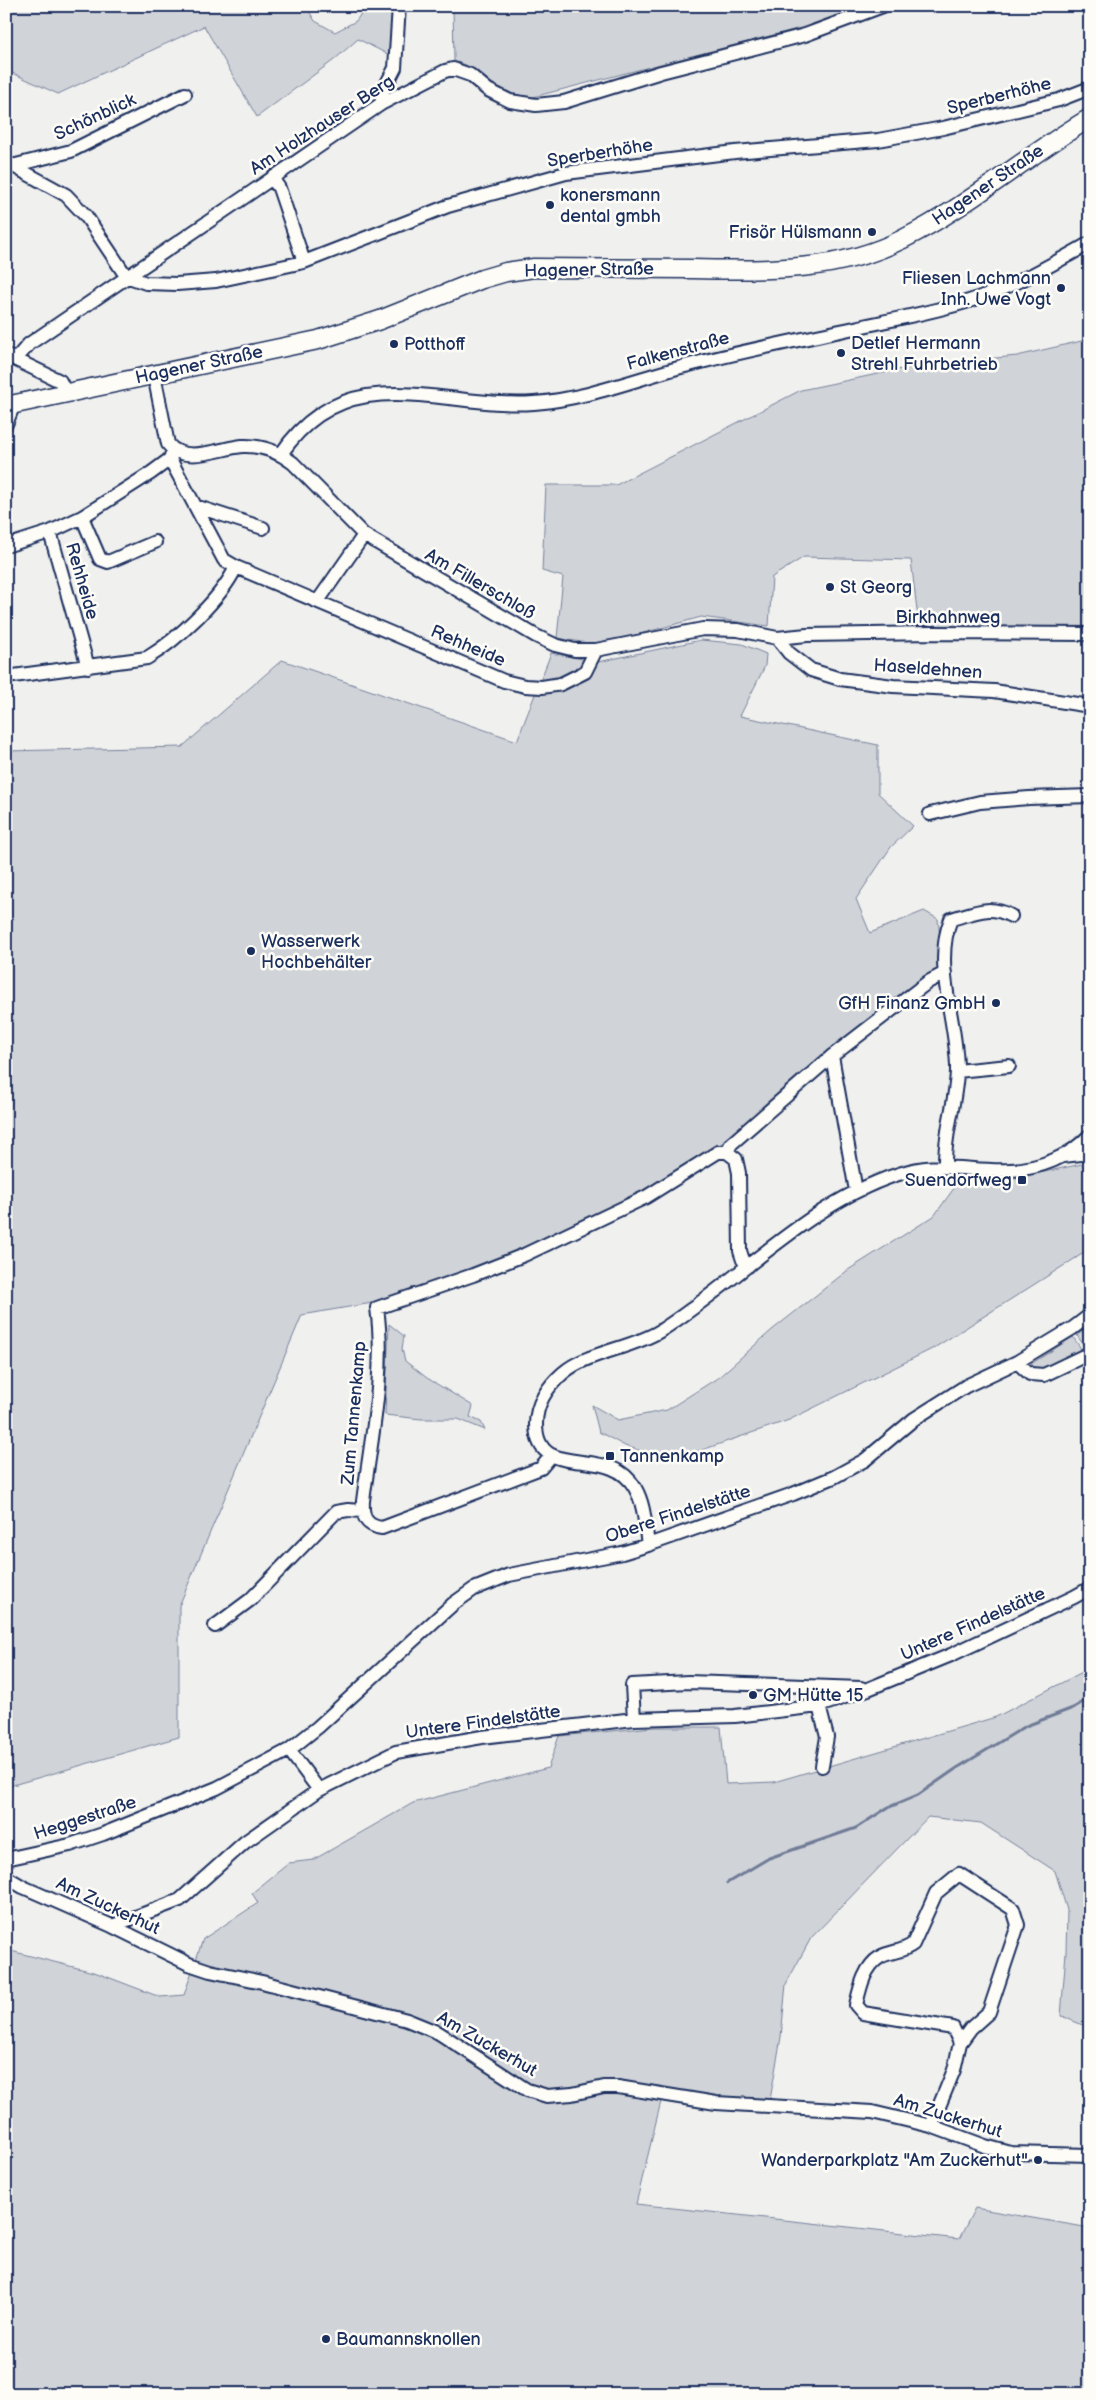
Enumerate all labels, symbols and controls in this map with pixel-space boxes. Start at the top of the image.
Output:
street label: Am Holzhauser Berg [246,71,398,179]
street label: Sperberhöhe [945,73,1054,119]
street label: Schönblick [51,89,139,145]
street label: Sperberhöhe [546,134,655,172]
street label: Hagener Straße [928,140,1048,230]
place label: konersmann dental gmbh [560,185,661,227]
marker: konersmann dental gmbh [544,199,556,211]
place label: Frisör Hülsmann [729,222,862,243]
marker: Frisör Hülsmann [866,226,878,238]
street label: Hagener Straße [524,258,654,282]
place label: Fliesen Lachmann Inh. Uwe Vogt [902,268,1051,310]
marker: Fliesen Lachmann Inh. Uwe Vogt [1055,282,1067,294]
street label: Falkenstraße [624,327,732,375]
place label: Detlef Hermann Strehl Fuhrbetrieb [851,333,998,375]
place label: Potthoff [404,334,466,355]
marker: Potthoff [388,338,400,350]
street label: Hagener Straße [133,341,265,389]
marker: Detlef Hermann Strehl Fuhrbetrieb [835,347,847,359]
street label: Rehheide [61,540,103,622]
street label: Am Fillerschloß [421,544,539,624]
place label: St Georg [840,577,912,598]
marker: St Georg [824,581,836,593]
street label: Birkhahnweg [896,607,1000,628]
street label: Rehheide [427,621,509,671]
street label: Haseldehnen [873,655,983,683]
place label: Wasserwerk Hochbehälter [261,931,372,973]
marker: Wasserwerk Hochbehälter [245,945,257,957]
place label: GfH Finanz GmbH [838,993,986,1014]
marker: GfH Finanz GmbH [990,997,1002,1009]
place label: Suendorfweg [905,1170,1012,1191]
marker: Suendorfweg [1016,1174,1028,1186]
street label: Zum Tannenkamp [337,1340,371,1487]
place label: Tannenkamp [620,1446,724,1467]
marker: Tannenkamp [604,1450,616,1462]
street label: Obere Findelstätte [603,1480,754,1547]
street label: Untere Findelstätte [897,1583,1049,1665]
place label: GM Hütte 15 [763,1685,864,1706]
marker: GM Hütte 15 [747,1689,759,1701]
street label: Untere Findelstätte [404,1701,562,1743]
street label: Heggestraße [31,1791,139,1844]
street label: Am Zuckerhut [53,1873,164,1939]
street label: Am Zuckerhut [433,2007,541,2081]
street label: Am Zuckerhut [891,2090,1005,2143]
place label: Wanderparkplatz "Am Zuckerhut" [761,2150,1028,2171]
marker: Wanderparkplatz "Am Zuckerhut" [1032,2154,1044,2166]
place label: Baumannsknollen [336,2329,481,2350]
marker: Baumannsknollen [320,2333,332,2345]

